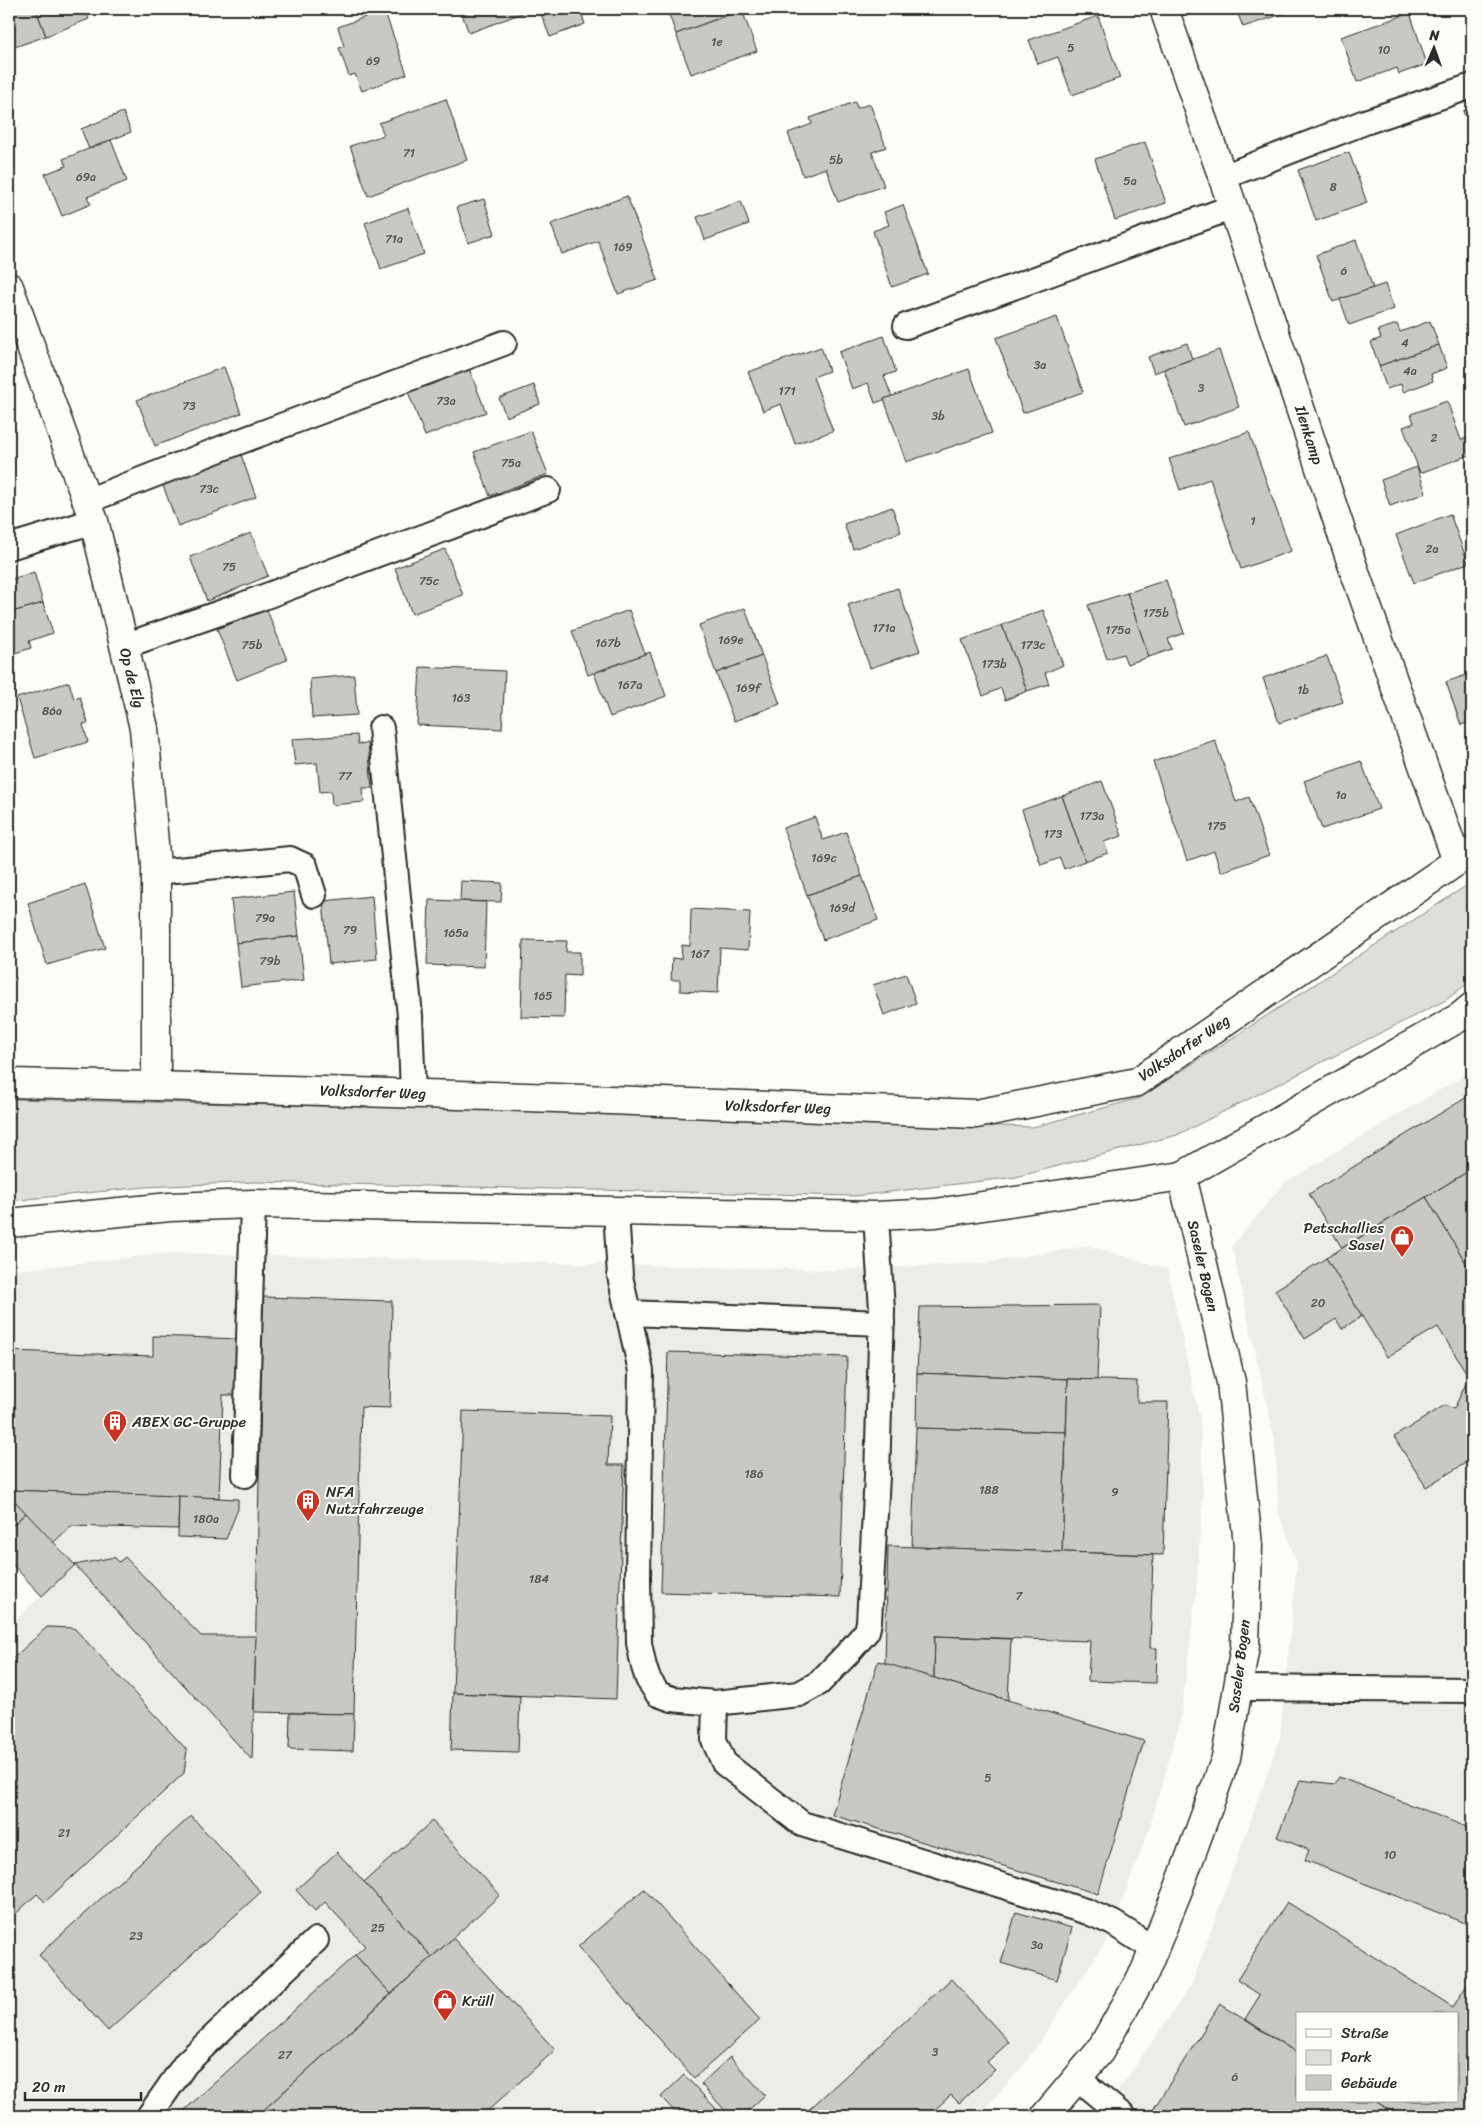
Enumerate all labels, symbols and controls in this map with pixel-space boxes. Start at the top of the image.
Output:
north arrow [1408,22,1458,72]
text: N [1428,23,1440,48]
house number: 1e [711,31,723,53]
house number: 5 [1067,37,1075,59]
house number: 10 [1378,39,1391,61]
house number: 69 [366,50,380,72]
house number: 71 [403,142,415,164]
house number: 5b [829,149,843,171]
house number: 69a [76,166,96,188]
house number: 5a [1123,170,1137,192]
house number: 8 [1329,176,1337,198]
house number: 71a [385,228,403,250]
house number: 169 [613,236,633,258]
house number: 6 [1341,260,1348,282]
house number: 4 [1401,332,1409,354]
house number: 3a [1034,354,1046,376]
house number: 4a [1403,360,1417,382]
house number: 3 [1198,377,1205,399]
house number: 171 [778,380,796,402]
house number: 73a [436,390,456,412]
house number: 73 [182,395,196,417]
street label: Ilenkamp [1287,401,1331,468]
house number: 3b [931,405,945,427]
house number: 2 [1431,427,1438,449]
house number: 75a [501,452,521,474]
house number: 73c [199,478,219,500]
house number: 1 [1250,510,1256,532]
house number: 2a [1426,538,1438,560]
house number: 75 [222,556,236,578]
house number: 75c [419,570,439,592]
house number: 175b [1143,602,1169,624]
house number: 171a [872,617,896,639]
house number: 175a [1105,619,1131,641]
house number: 169e [718,629,744,651]
house number: 167b [595,632,621,654]
house number: 75b [242,634,263,656]
house number: 173c [1021,634,1045,656]
street label: Op de Elg [112,645,152,711]
house number: 173b [981,653,1007,675]
house number: 167a [618,674,642,696]
house number: 169f [736,677,762,699]
house number: 1b [1297,679,1309,701]
house number: 163 [452,687,471,709]
house number: 86a [42,700,62,722]
house number: 77 [338,765,353,787]
house number: 1a [1335,784,1347,806]
house number: 173a [1080,805,1104,827]
house number: 175 [1207,815,1227,837]
house number: 173 [1044,823,1063,845]
house number: 169c [811,847,837,869]
house number: 169d [829,897,857,919]
house number: 79a [255,907,275,929]
house number: 79 [343,919,357,941]
house number: 165a [443,922,469,944]
house number: 167 [691,943,711,965]
house number: 79b [260,950,281,972]
house number: 165 [533,985,553,1007]
street label: Volksdorfer Weg [1133,1007,1236,1088]
street label: Volksdorfer Weg [320,1077,427,1107]
street label: Volksdorfer Weg [725,1092,832,1122]
place label: Petschallies Sasel [1304,1215,1385,1258]
street label: Saseler Bogen [1180,1217,1226,1315]
shop icon: Petschallies Sasel [1389,1224,1415,1258]
house number: 20 [1311,1292,1326,1314]
building icon: ABEX GC-Gruppe [102,1409,128,1443]
place label: ABEX GC-Gruppe [131,1409,246,1435]
house number: 186 [744,1463,764,1485]
place label: NFA Nutzfahrzeuge [326,1479,424,1522]
house number: 188 [979,1479,999,1501]
house number: 9 [1111,1481,1119,1503]
building icon: NFA Nutzfahrzeuge [295,1488,321,1522]
house number: 180a [193,1508,219,1530]
house number: 184 [529,1568,549,1590]
house number: 7 [1016,1585,1024,1607]
street label: Saseler Bogen [1220,1618,1258,1714]
house number: 5 [984,1767,992,1789]
house number: 21 [58,1822,70,1844]
house number: 10 [1384,1844,1397,1866]
house number: 25 [371,1917,385,1939]
house number: 23 [129,1925,143,1947]
house number: 3a [1031,1934,1043,1956]
shop icon: Krüll [432,1988,458,2022]
place label: Krüll [462,1988,495,2014]
legend [1296,2012,1458,2102]
text: Straße [1341,2020,1389,2046]
house number: 3 [932,2041,939,2063]
house number: 27 [278,2044,293,2066]
text: Park [1341,2044,1372,2070]
house number: 6 [1232,2066,1239,2088]
scale bar [25,2070,141,2102]
text: Gebäude [1341,2070,1397,2096]
text: 20 m [32,2074,66,2100]

